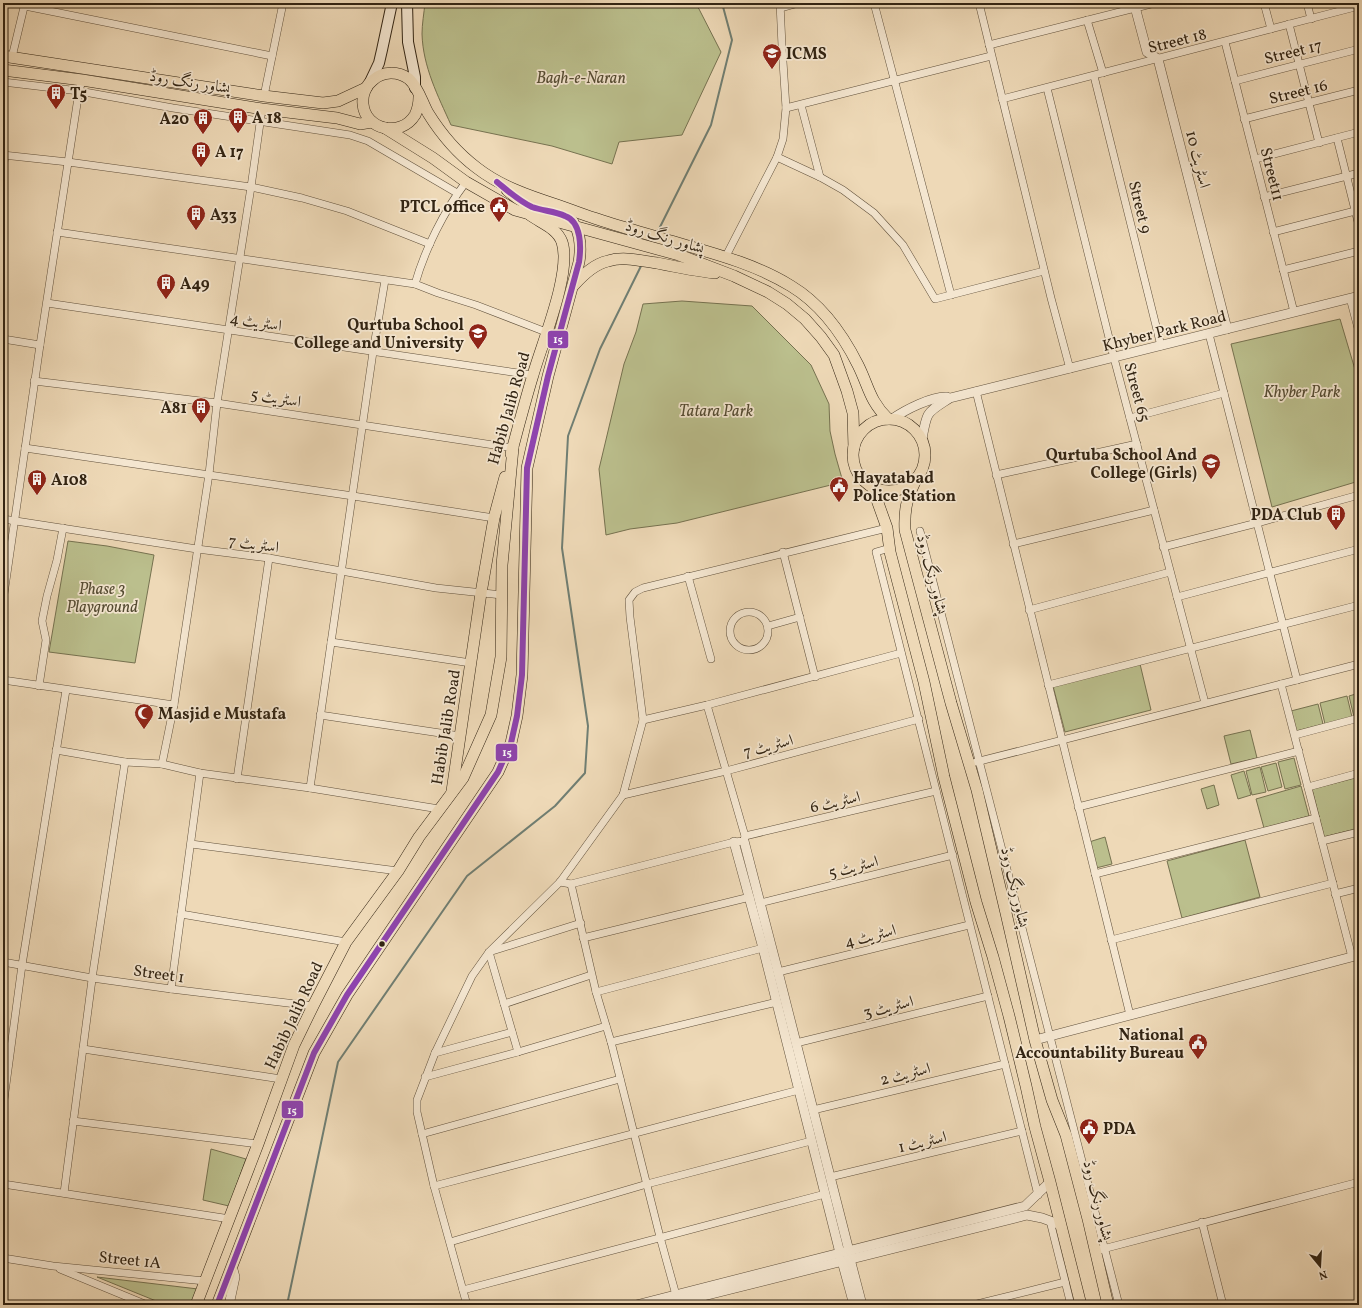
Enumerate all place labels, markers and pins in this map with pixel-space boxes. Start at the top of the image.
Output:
school or university icon: ICMS [761,42,783,70]
place label: ICMS [786,44,827,66]
building icon: T5 [45,82,67,110]
place label: T5 [70,84,87,106]
building icon: A 18 [227,106,249,134]
building icon: A20 [192,107,214,135]
place label: A 18 [252,108,282,130]
place label: A20 [160,109,189,131]
building icon: A 17 [190,140,212,168]
place label: A 17 [215,142,244,164]
public building icon: PTCL office [488,195,510,223]
place label: PTCL office [400,197,485,219]
building icon: A33 [185,203,207,231]
place label: A33 [210,205,237,227]
building icon: A49 [155,272,177,300]
place label: A49 [180,274,210,296]
place label: Qurtuba School College and University [294,315,465,355]
school or university icon: Qurtuba School College and University [467,322,489,350]
building icon: A81 [190,396,212,424]
place label: A81 [160,398,187,420]
place label: Qurtuba School And College (Girls) [1046,445,1197,485]
school or university icon: Qurtuba School And College (Girls) [1200,452,1222,480]
building icon: A108 [26,468,48,496]
place label: Hayatabad Police Station [853,468,957,508]
place label: A108 [51,470,87,492]
public building icon: Hayatabad Police Station [828,475,850,503]
building icon: PDA Club [1325,503,1347,531]
place label: PDA Club [1251,505,1322,527]
mosque icon: Masjid e Mustafa [133,702,155,730]
place label: Masjid e Mustafa [158,704,286,726]
unlabelled marker [377,939,387,949]
place label: National Accountability Bureau [1015,1025,1185,1065]
public building icon: National Accountability Bureau [1187,1032,1209,1060]
public building icon: PDA [1078,1117,1100,1145]
place label: PDA [1103,1119,1136,1141]

